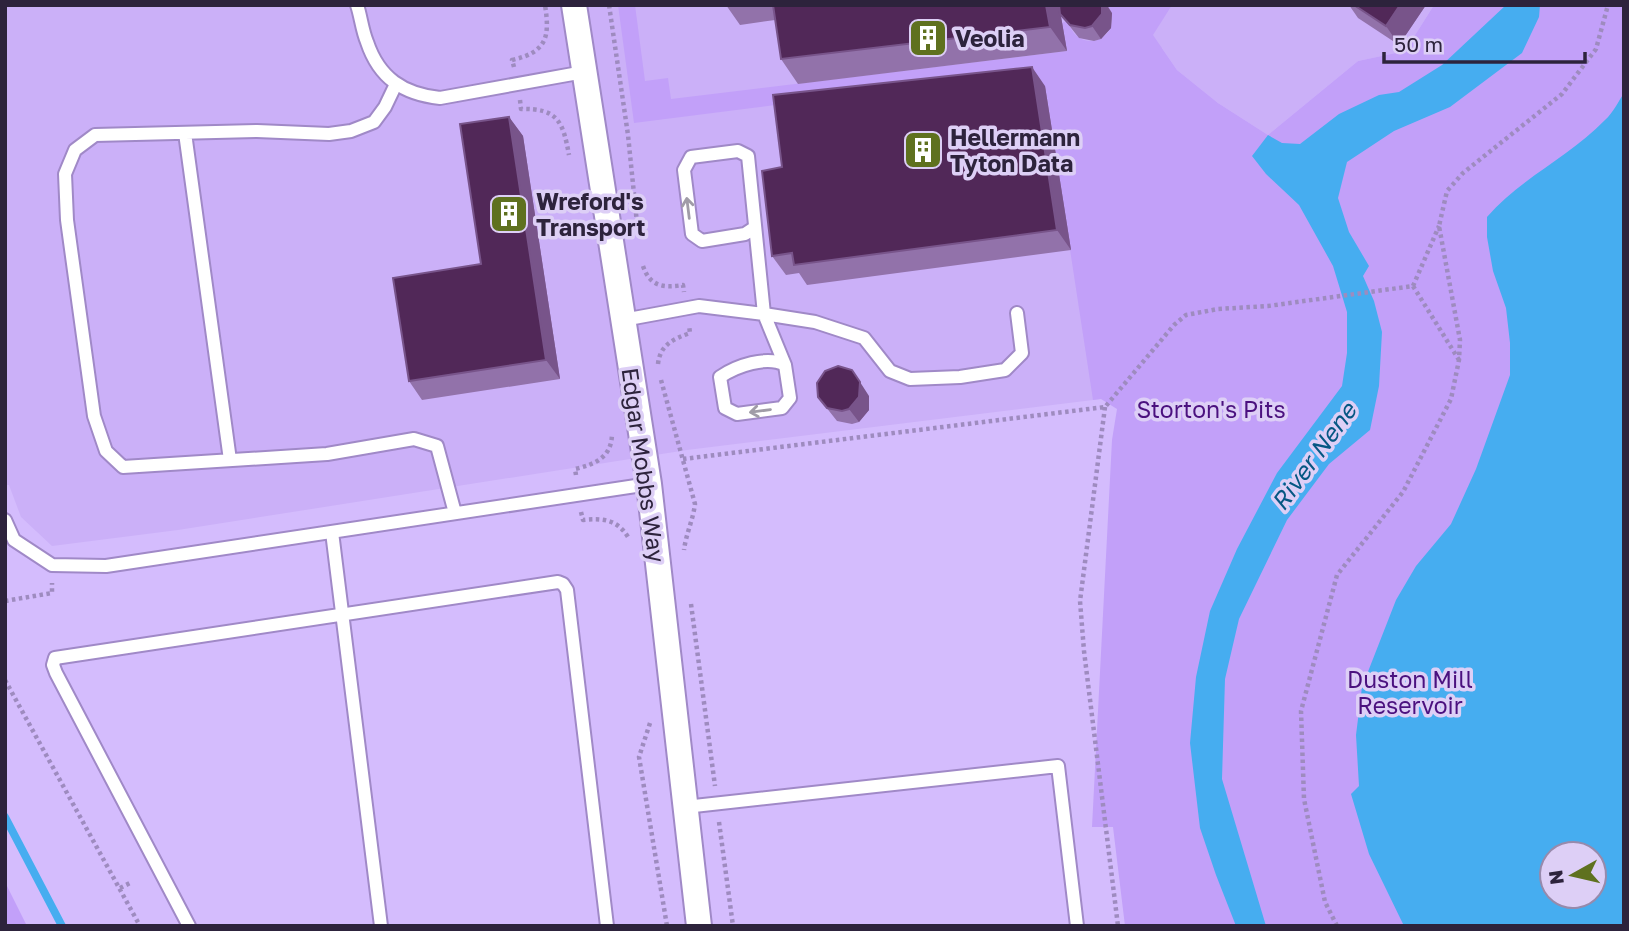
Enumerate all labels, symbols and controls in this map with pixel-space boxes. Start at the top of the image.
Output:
building icon: Veolia [907,17,949,59]
scale bar [1384,21,1585,65]
place label: Veolia [955,24,1025,52]
text: 50 m [1394,31,1443,57]
place label: Hellermann Tyton Data [950,123,1080,177]
building icon: Hellermann Tyton Data [902,129,944,171]
place label: Wreford's Transport [536,187,645,241]
building icon: Wreford's Transport [488,193,530,235]
one-way arrow [682,197,695,220]
street label: Edgar Mobbs Way [616,366,672,564]
park label: Storton's Pits [1136,395,1286,423]
water label: River Nene [1264,395,1363,515]
one-way arrow [749,405,772,418]
park label: Duston Mill Reservoir [1347,665,1473,719]
north arrow [1538,840,1608,910]
text: N [1543,869,1568,886]

